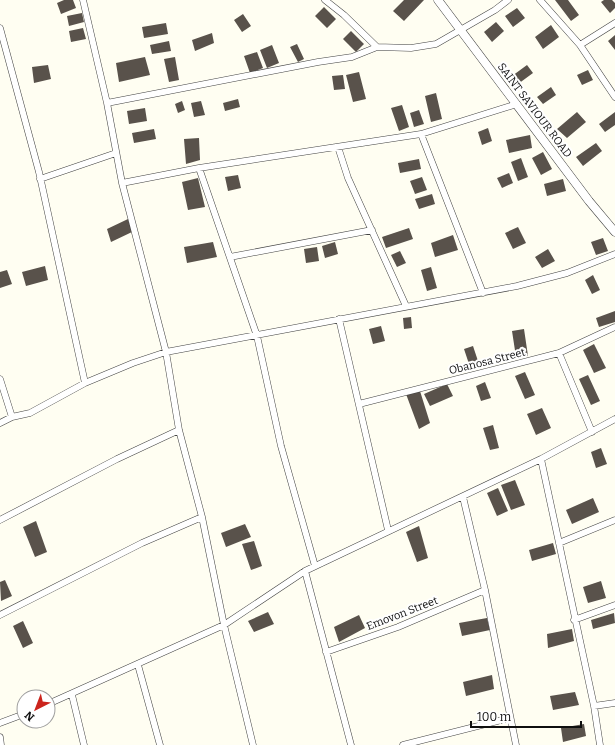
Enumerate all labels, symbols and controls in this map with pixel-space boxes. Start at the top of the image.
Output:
street label: SAINT SAVIOUR ROAD [495,60,574,160]
street label: Obanosa Street [448,346,527,377]
street label: Emovon Street [365,594,440,633]
north arrow [16,689,56,729]
scale bar [471,703,581,729]
text: N [22,708,37,724]
text: 100 m [477,710,512,724]

